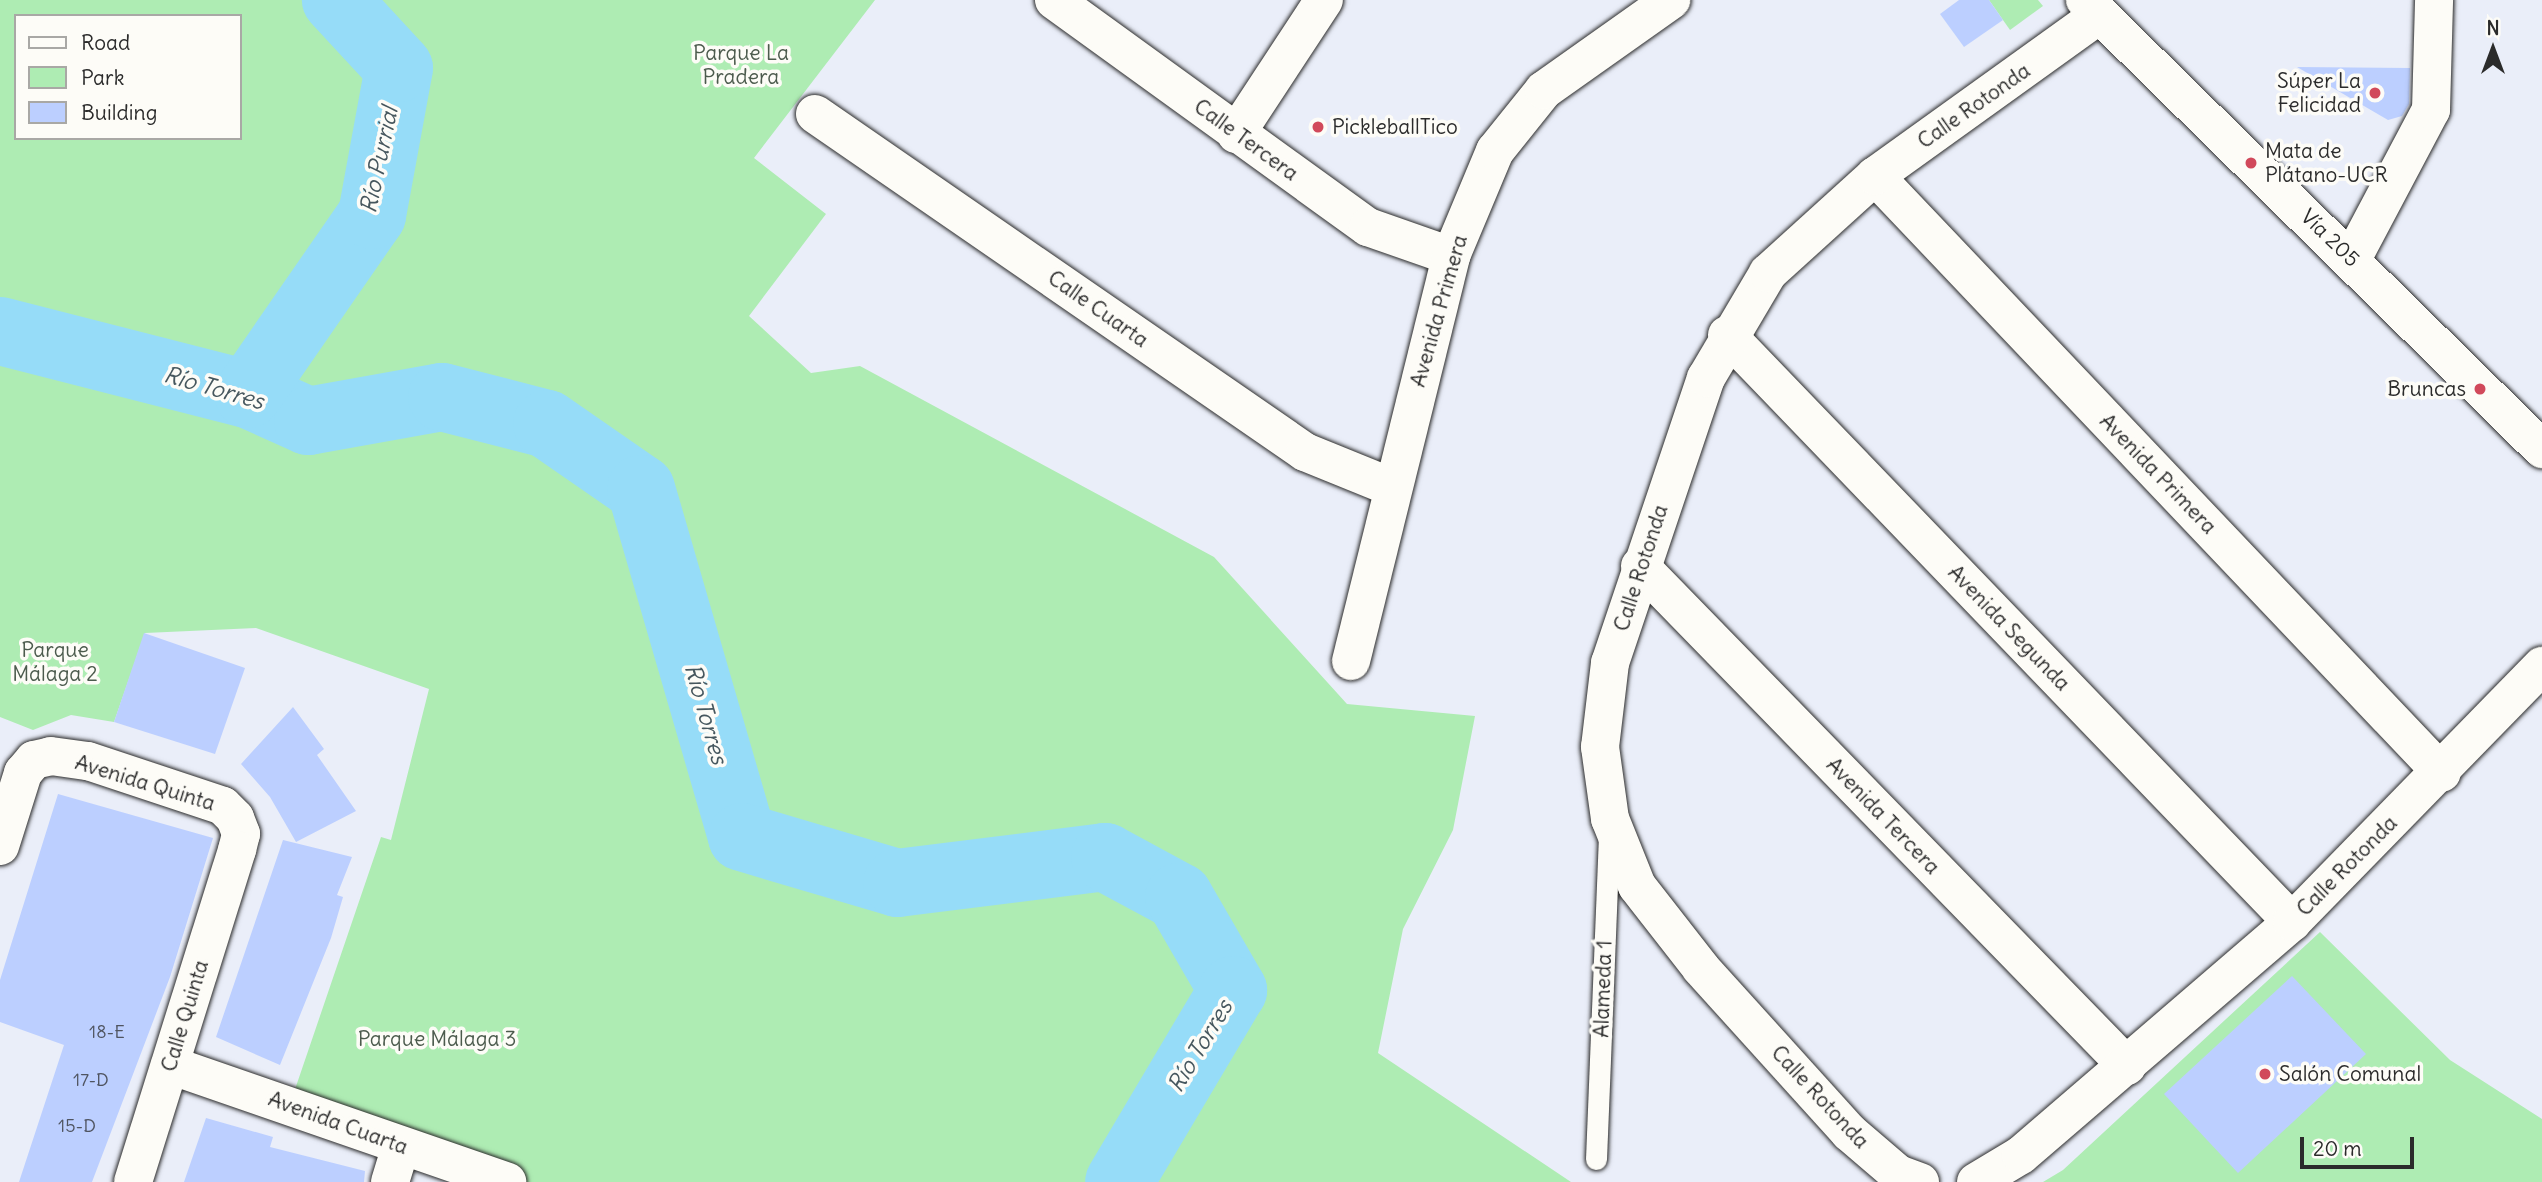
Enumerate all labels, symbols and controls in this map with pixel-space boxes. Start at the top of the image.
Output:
legend [14,14,242,140]
north arrow [2458,14,2528,84]
text: N [2486,16,2500,40]
text: Road [81,29,130,56]
park label: Parque La Pradera [693,40,789,90]
street label: Calle Rotonda [1913,58,2035,154]
text: Park [81,64,124,91]
place label: Súper La Felicidad [2277,68,2361,118]
marker: Súper La Felicidad [2367,85,2383,101]
street label: Calle Tercera [1189,94,1303,186]
text: Building [81,99,157,126]
water label: Río Purrial [354,104,404,216]
place label: PickleballTico [1332,114,1458,140]
marker: PickleballTico [1310,119,1326,135]
place label: Mata de Plátano-UCR [2265,138,2388,188]
marker: Mata de Plátano-UCR [2243,155,2259,171]
street label: Vía 205 [2295,204,2365,272]
street label: Avenida Primera [1405,232,1473,390]
street label: Calle Cuarta [1043,265,1153,353]
water label: Río Torres [161,361,267,415]
place label: Bruncas [2387,376,2466,402]
marker: Bruncas [2472,381,2488,397]
street label: Avenida Primera [2094,409,2222,539]
street label: Calle Rotonda [1609,502,1673,634]
street label: Avenida Segunda [1943,560,2075,696]
park label: Parque Málaga 2 [12,637,98,687]
water label: Río Torres [679,661,733,767]
street label: Avenida Quinta [72,750,218,816]
street label: Avenida Tercera [1821,752,1945,880]
street label: Calle Rotonda [2292,811,2402,921]
street label: Alameda 1 [1589,940,1617,1038]
street label: Calle Quinta [156,957,214,1075]
water label: Río Torres [1162,995,1238,1097]
house number: 18-E [89,1021,125,1043]
park label: Parque Málaga 3 [358,1026,516,1052]
street label: Calle Rotonda [1766,1040,1874,1154]
place label: Salón Comunal [2279,1061,2421,1087]
marker: Salón Comunal [2257,1066,2273,1082]
house number: 17-D [73,1069,109,1091]
street label: Avenida Cuarta [265,1086,411,1160]
house number: 15-D [58,1115,96,1137]
scale bar [2304,1122,2418,1166]
text: 20 m [2313,1135,2362,1162]

